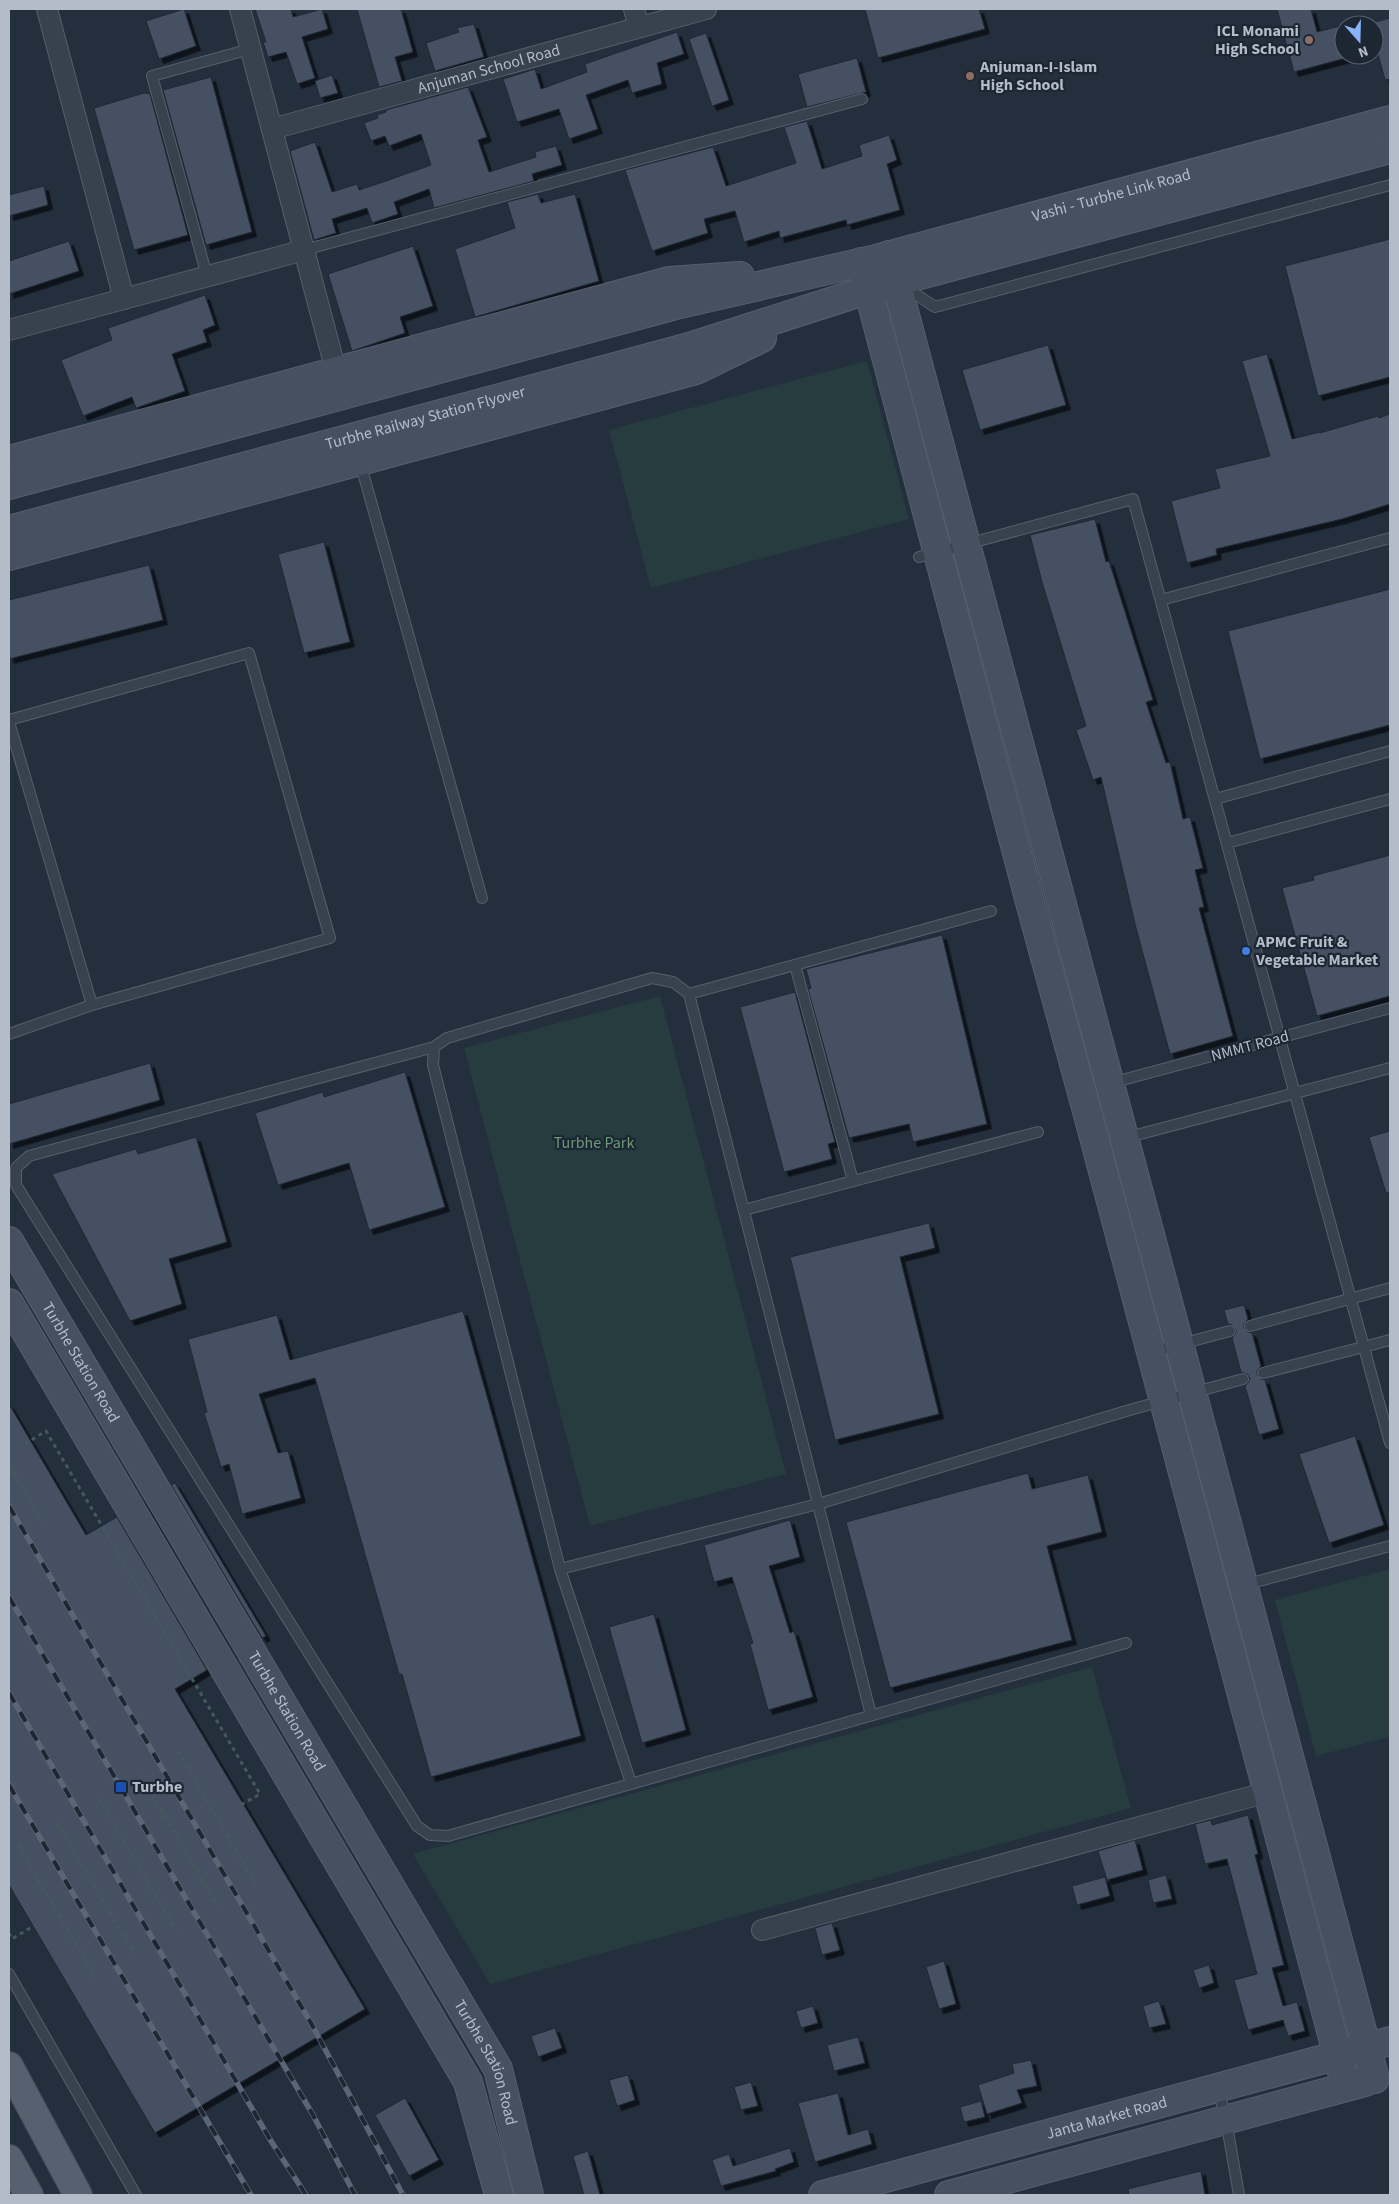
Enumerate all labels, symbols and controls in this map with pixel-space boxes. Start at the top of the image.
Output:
north arrow [1334,15,1384,65]
place label: ICL Monami High School [1215,20,1299,60]
marker: ICL Monami High School [1303,34,1315,46]
street label: Anjuman School Road [415,39,563,99]
text: N [1355,40,1371,62]
place label: Anjuman-I-Islam High School [979,56,1097,96]
marker: Anjuman-I-Islam High School [964,70,976,82]
street label: Vashi - Turbhe Link Road [1030,163,1193,227]
street label: Turbhe Railway Station Flyover [323,380,528,455]
place label: APMC Fruit & Vegetable Market [1255,931,1378,971]
marker: APMC Fruit & Vegetable Market [1240,945,1252,957]
street label: NMMT Road [1209,1025,1291,1067]
park label: Turbhe Park [554,1132,634,1154]
street label: Turbhe Station Road [37,1298,125,1427]
street label: Turbhe Station Road [243,1647,331,1775]
place label: Turbhe [132,1776,182,1798]
marker: Turbhe [114,1780,128,1794]
street label: Turbhe Station Road [448,1996,522,2128]
street label: Janta Market Road [1044,2091,1170,2145]

